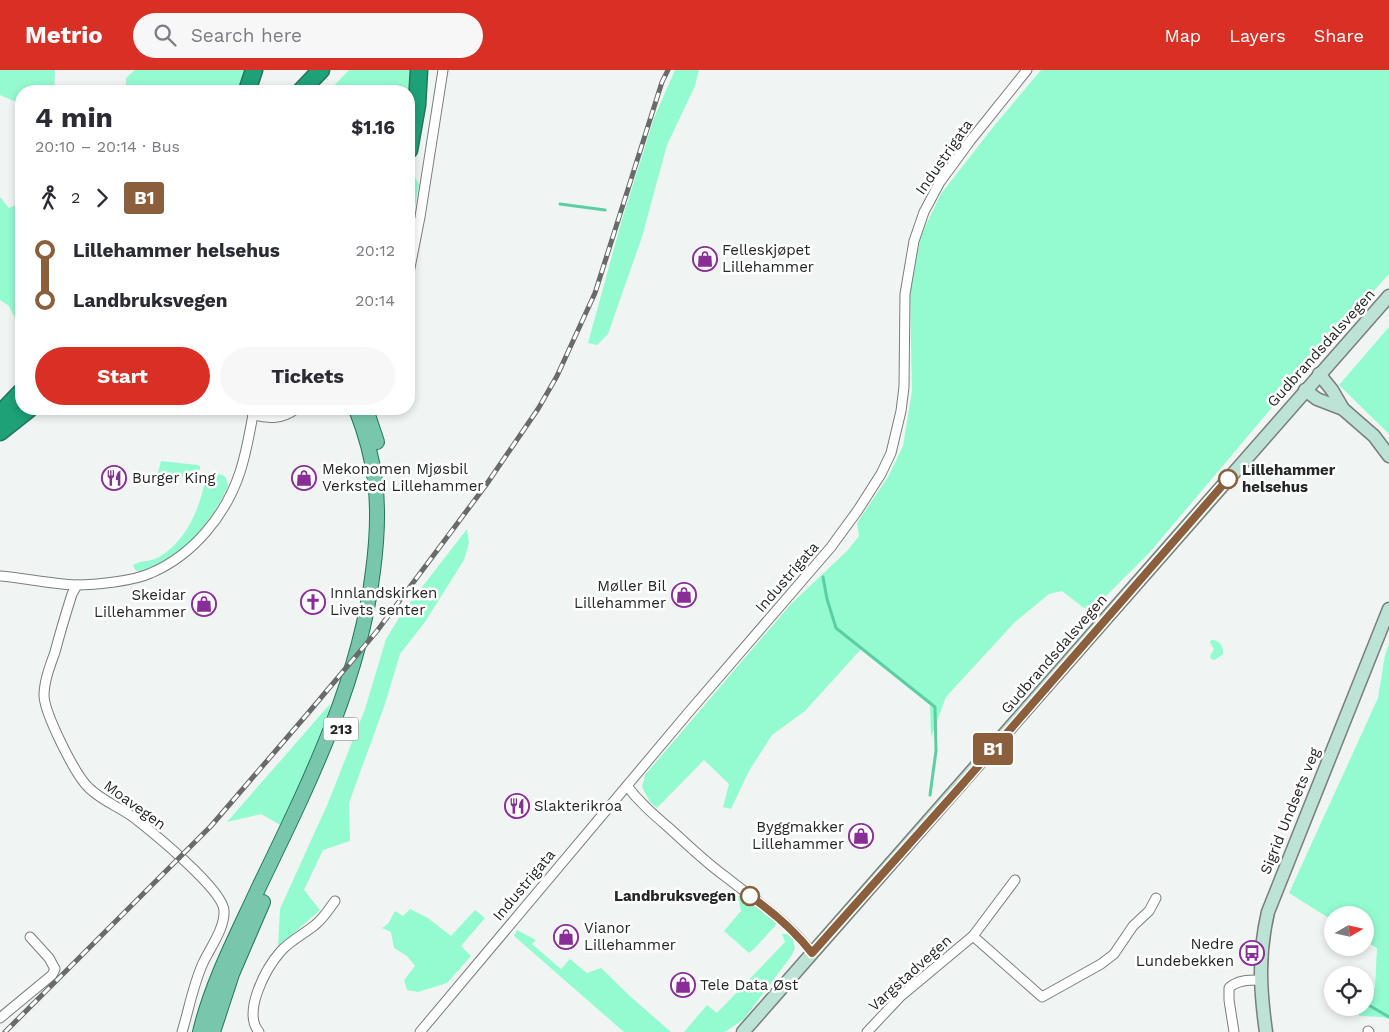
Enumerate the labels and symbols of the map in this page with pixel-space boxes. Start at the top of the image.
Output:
street label: Industrigata [912,116,977,198]
place label: Felleskjøpet Lillehammer [722,241,814,276]
shop icon: Felleskjøpet Lillehammer [692,246,718,272]
street label: Gudbrandsdalsvegen [1263,285,1379,411]
place label: Mekonomen Mjøsbil Verksted Lillehammer [322,460,483,495]
place label: Lillehammer helsehus [1242,461,1336,496]
restaurant icon: Burger King [101,465,127,491]
shop icon: Mekonomen Mjøsbil Verksted Lillehammer [291,465,317,491]
place label: Burger King [132,469,215,487]
marker: Lillehammer helsehus [1218,469,1238,489]
street label: Industrigata [751,538,823,616]
place label: Møller Bil Lillehammer [574,577,666,612]
shop icon: Møller Bil Lillehammer [671,582,697,608]
place label: Innlandskirken Livets senter [330,584,437,619]
place label: Skeidar Lillehammer [94,586,186,621]
church icon: Innlandskirken Livets senter [300,589,326,615]
shop icon: Skeidar Lillehammer [191,591,217,617]
street label: Gudbrandsdalsvegen [997,591,1111,717]
road number: 213 [324,718,358,741]
line badge: B1 [970,733,1016,765]
street label: Sigrid Undsets veg [1256,745,1324,877]
street label: Moavegen [100,776,170,834]
restaurant icon: Slakterikroa [504,793,530,819]
place label: Slakterikroa [534,797,623,815]
place label: Byggmakker Lillehammer [752,818,844,853]
shop icon: Byggmakker Lillehammer [848,823,874,849]
street label: Industrigata [489,845,559,924]
marker: Landbruksvegen [740,886,760,906]
place label: Landbruksvegen [614,887,736,905]
north arrow [1324,906,1374,956]
place label: Vianor Lillehammer [584,919,676,954]
shop icon: Vianor Lillehammer [553,924,579,950]
street label: Vargstadvegen [865,931,955,1015]
place label: Nedre Lundebekken [1136,935,1234,970]
bus stop icon: Nedre Lundebekken [1239,940,1265,966]
shop icon: Tele Data Øst [670,972,696,998]
place label: Tele Data Øst [700,976,799,994]

